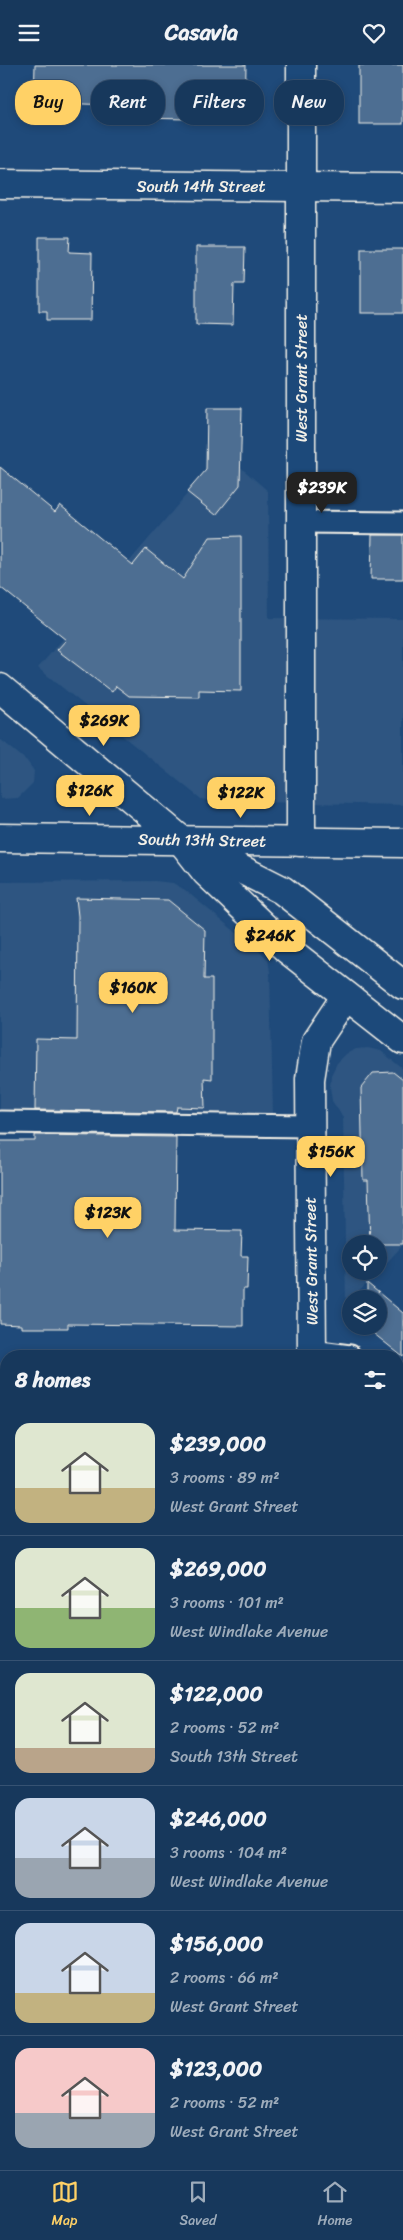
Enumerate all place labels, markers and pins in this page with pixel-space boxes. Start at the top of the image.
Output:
pin: $239K [287,471,357,514]
pin: $269K [69,705,139,747]
pin: $126K [55,775,125,817]
pin: $122K [206,777,276,819]
pin: $246K [235,919,305,962]
pin: $160K [98,971,168,1014]
pin: $156K [296,1135,366,1178]
pin: $123K [73,1197,143,1239]

